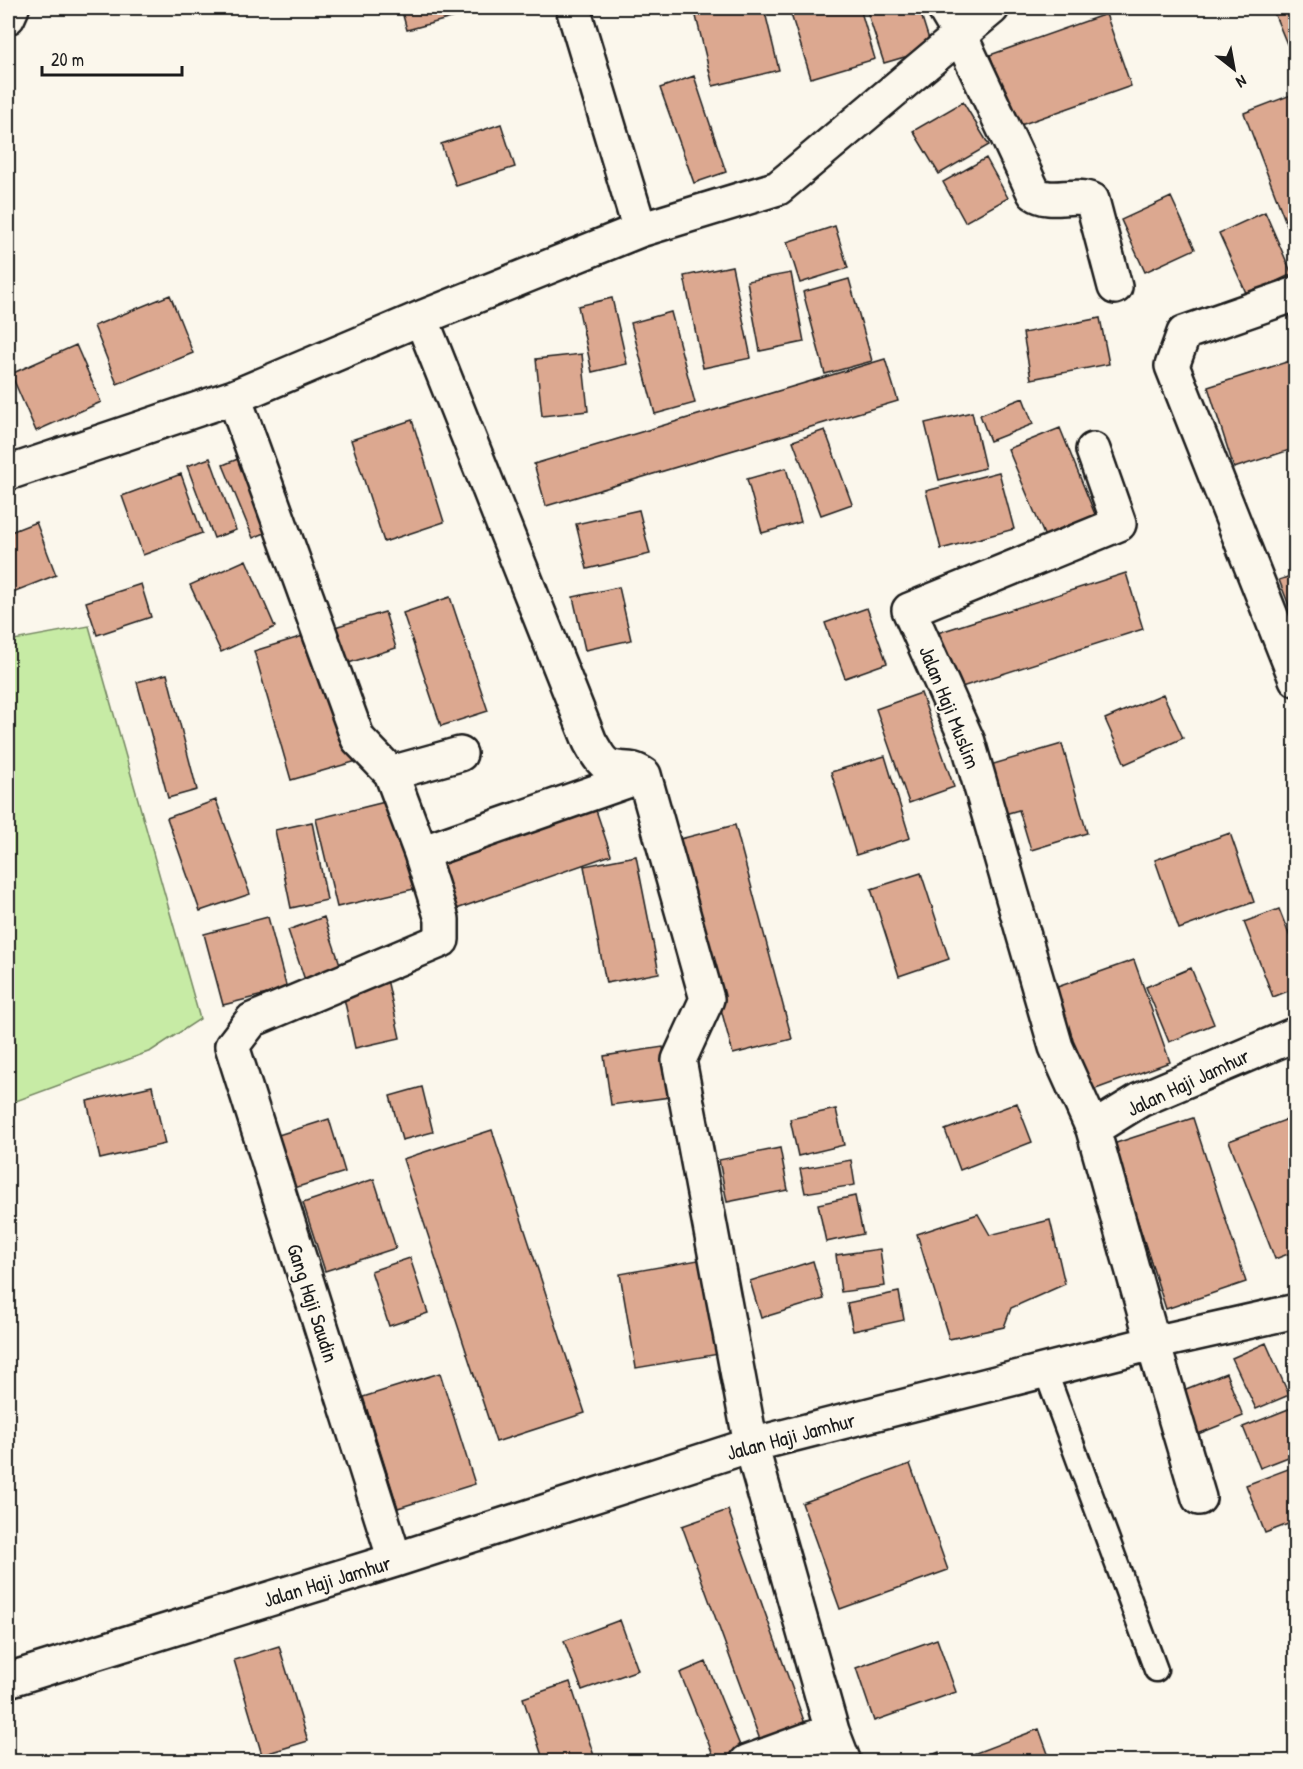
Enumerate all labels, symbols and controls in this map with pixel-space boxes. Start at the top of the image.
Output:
scale bar [42,39,182,77]
north arrow [1204,39,1264,99]
text: 20 m [51,47,84,72]
text: N [1232,70,1251,94]
street label: Jalan Haji Muslim [912,641,988,773]
street label: Jalan Haji Jamhur [1122,1041,1254,1123]
street label: Gang Haji Saudin [280,1240,346,1366]
street label: Jalan Haji Jamhur [723,1405,859,1467]
street label: Jalan Haji Jamhur [260,1548,394,1614]

